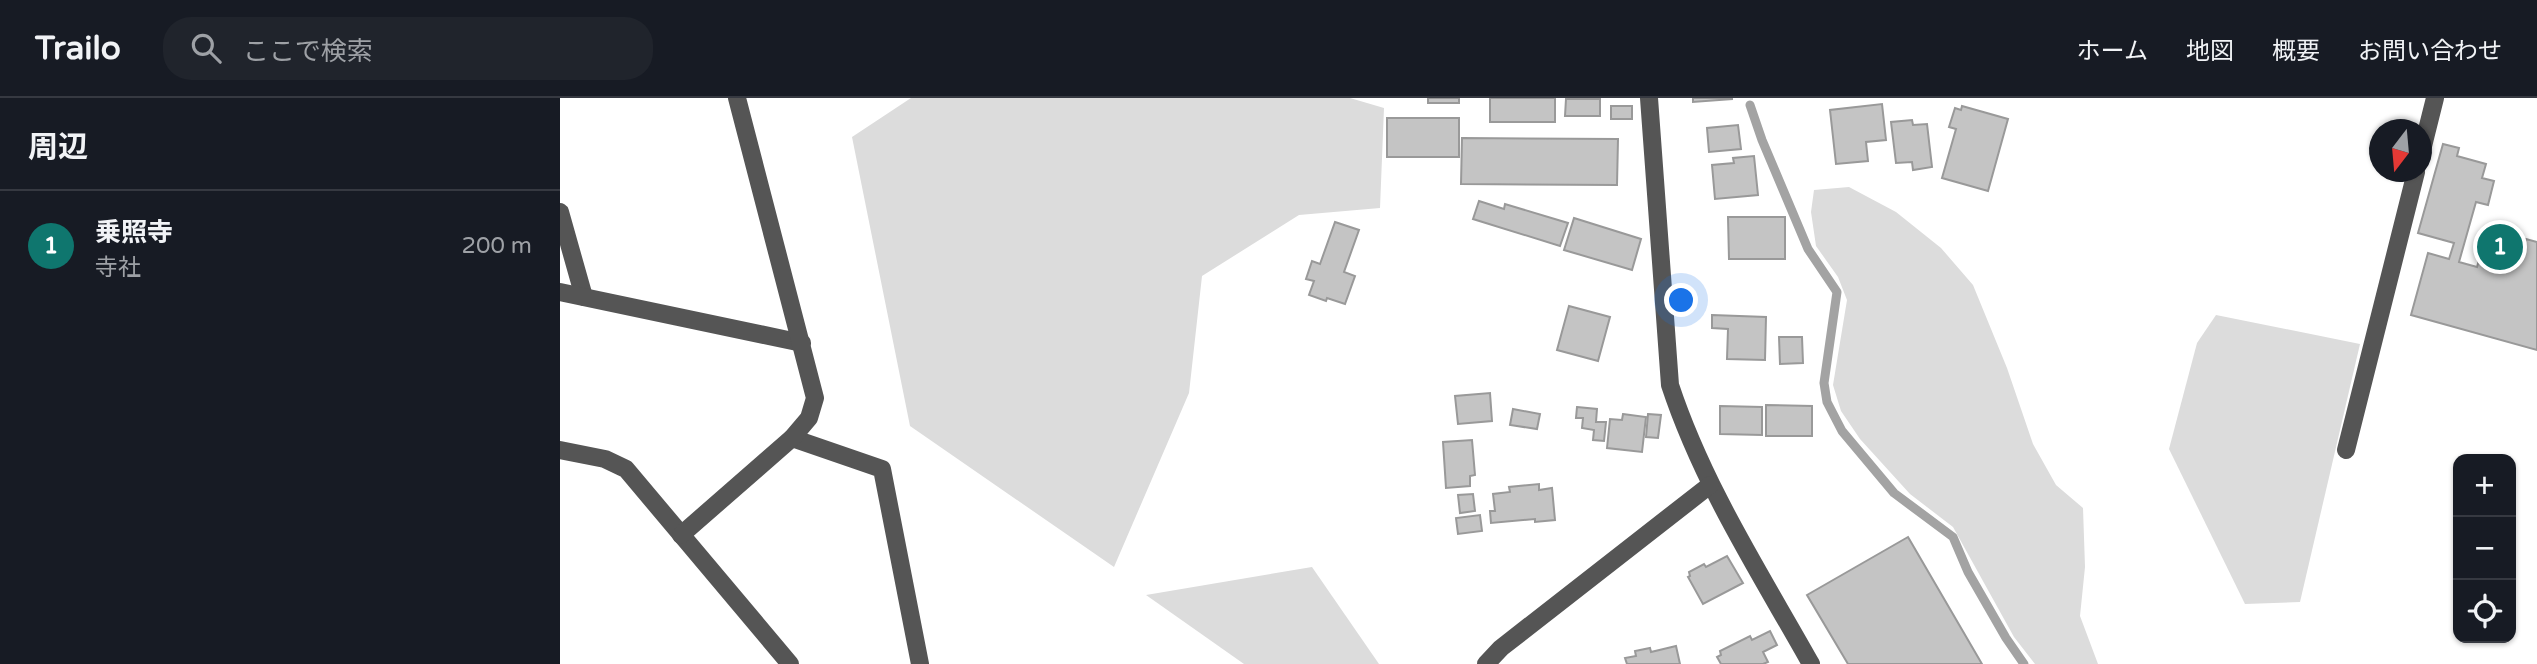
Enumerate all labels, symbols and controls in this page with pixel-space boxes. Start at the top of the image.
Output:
search box [163,17,653,80]
text: Trailo [35,29,121,68]
icon: search [187,29,225,67]
text: ここで検索 [243,36,373,67]
text: ホーム [2077,37,2148,66]
text: 地図 [2186,37,2234,66]
text: 概要 [2272,37,2320,66]
text: お問い合わせ [2358,37,2502,66]
north arrow [2369,119,2432,182]
text: 周辺 [28,129,88,166]
text: 乗照寺 [95,217,173,248]
pin: 1 [2477,221,2523,273]
text: 1 [44,232,58,260]
text: 200 m [462,232,532,260]
text: 寺社 [95,254,141,282]
your location [1664,283,1698,317]
map controls [2453,454,2516,643]
button: + [2453,454,2516,517]
button: − [2453,517,2516,580]
button: locate [2453,580,2516,643]

